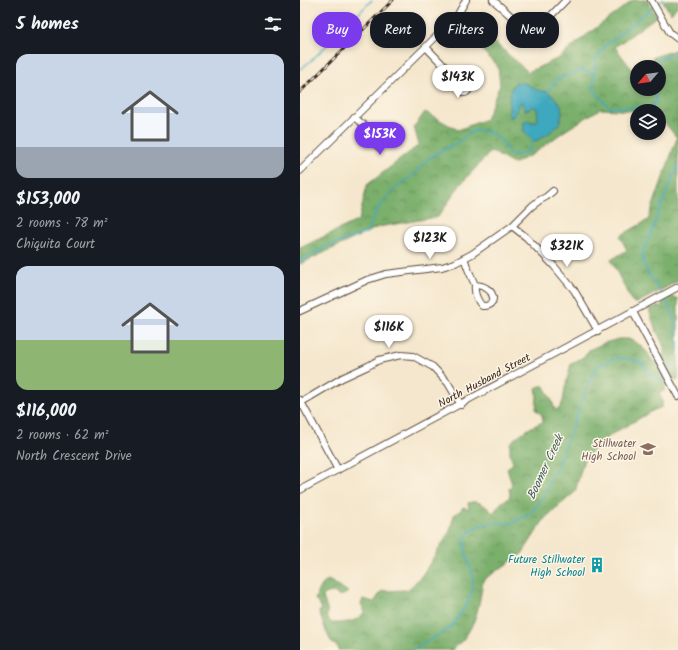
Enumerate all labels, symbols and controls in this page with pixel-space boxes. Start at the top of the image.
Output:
text: 5 homes [16,11,79,38]
chip: Buy [312,12,362,48]
chip: Rent [370,12,426,48]
chip: Filters [434,12,498,48]
chip: New [506,12,559,48]
icon: filters [262,13,284,35]
north arrow [630,60,666,96]
map controls [630,60,666,140]
pin: $143K [430,65,486,99]
text: $143K [441,67,475,88]
icon: home [114,80,186,152]
button: layers [630,104,666,140]
pin: $153K [352,122,408,156]
text: $153K [363,124,397,145]
text: $153,000 [16,186,80,213]
text: 2 rooms · 78 m² [16,213,108,234]
pin: $123K [402,226,458,260]
text: $123K [413,228,447,249]
text: Chiquita Court [16,234,95,255]
pin: $321K [539,234,595,268]
text: $321K [550,236,584,257]
icon: home [114,292,186,364]
pin: $116K [361,315,417,349]
text: $116K [374,317,404,338]
street label: North Husband Street [435,349,535,413]
text: $116,000 [16,398,76,425]
text: 2 rooms · 62 m² [16,425,109,446]
water label: Boomer Creek [522,429,570,503]
place label: Stillwater High School [581,435,637,466]
school or university icon: Stillwater High School [639,440,657,458]
text: North Crescent Drive [16,446,132,467]
place label: Future Stillwater High School [508,551,586,582]
building icon: Future Stillwater High School [588,556,606,574]

